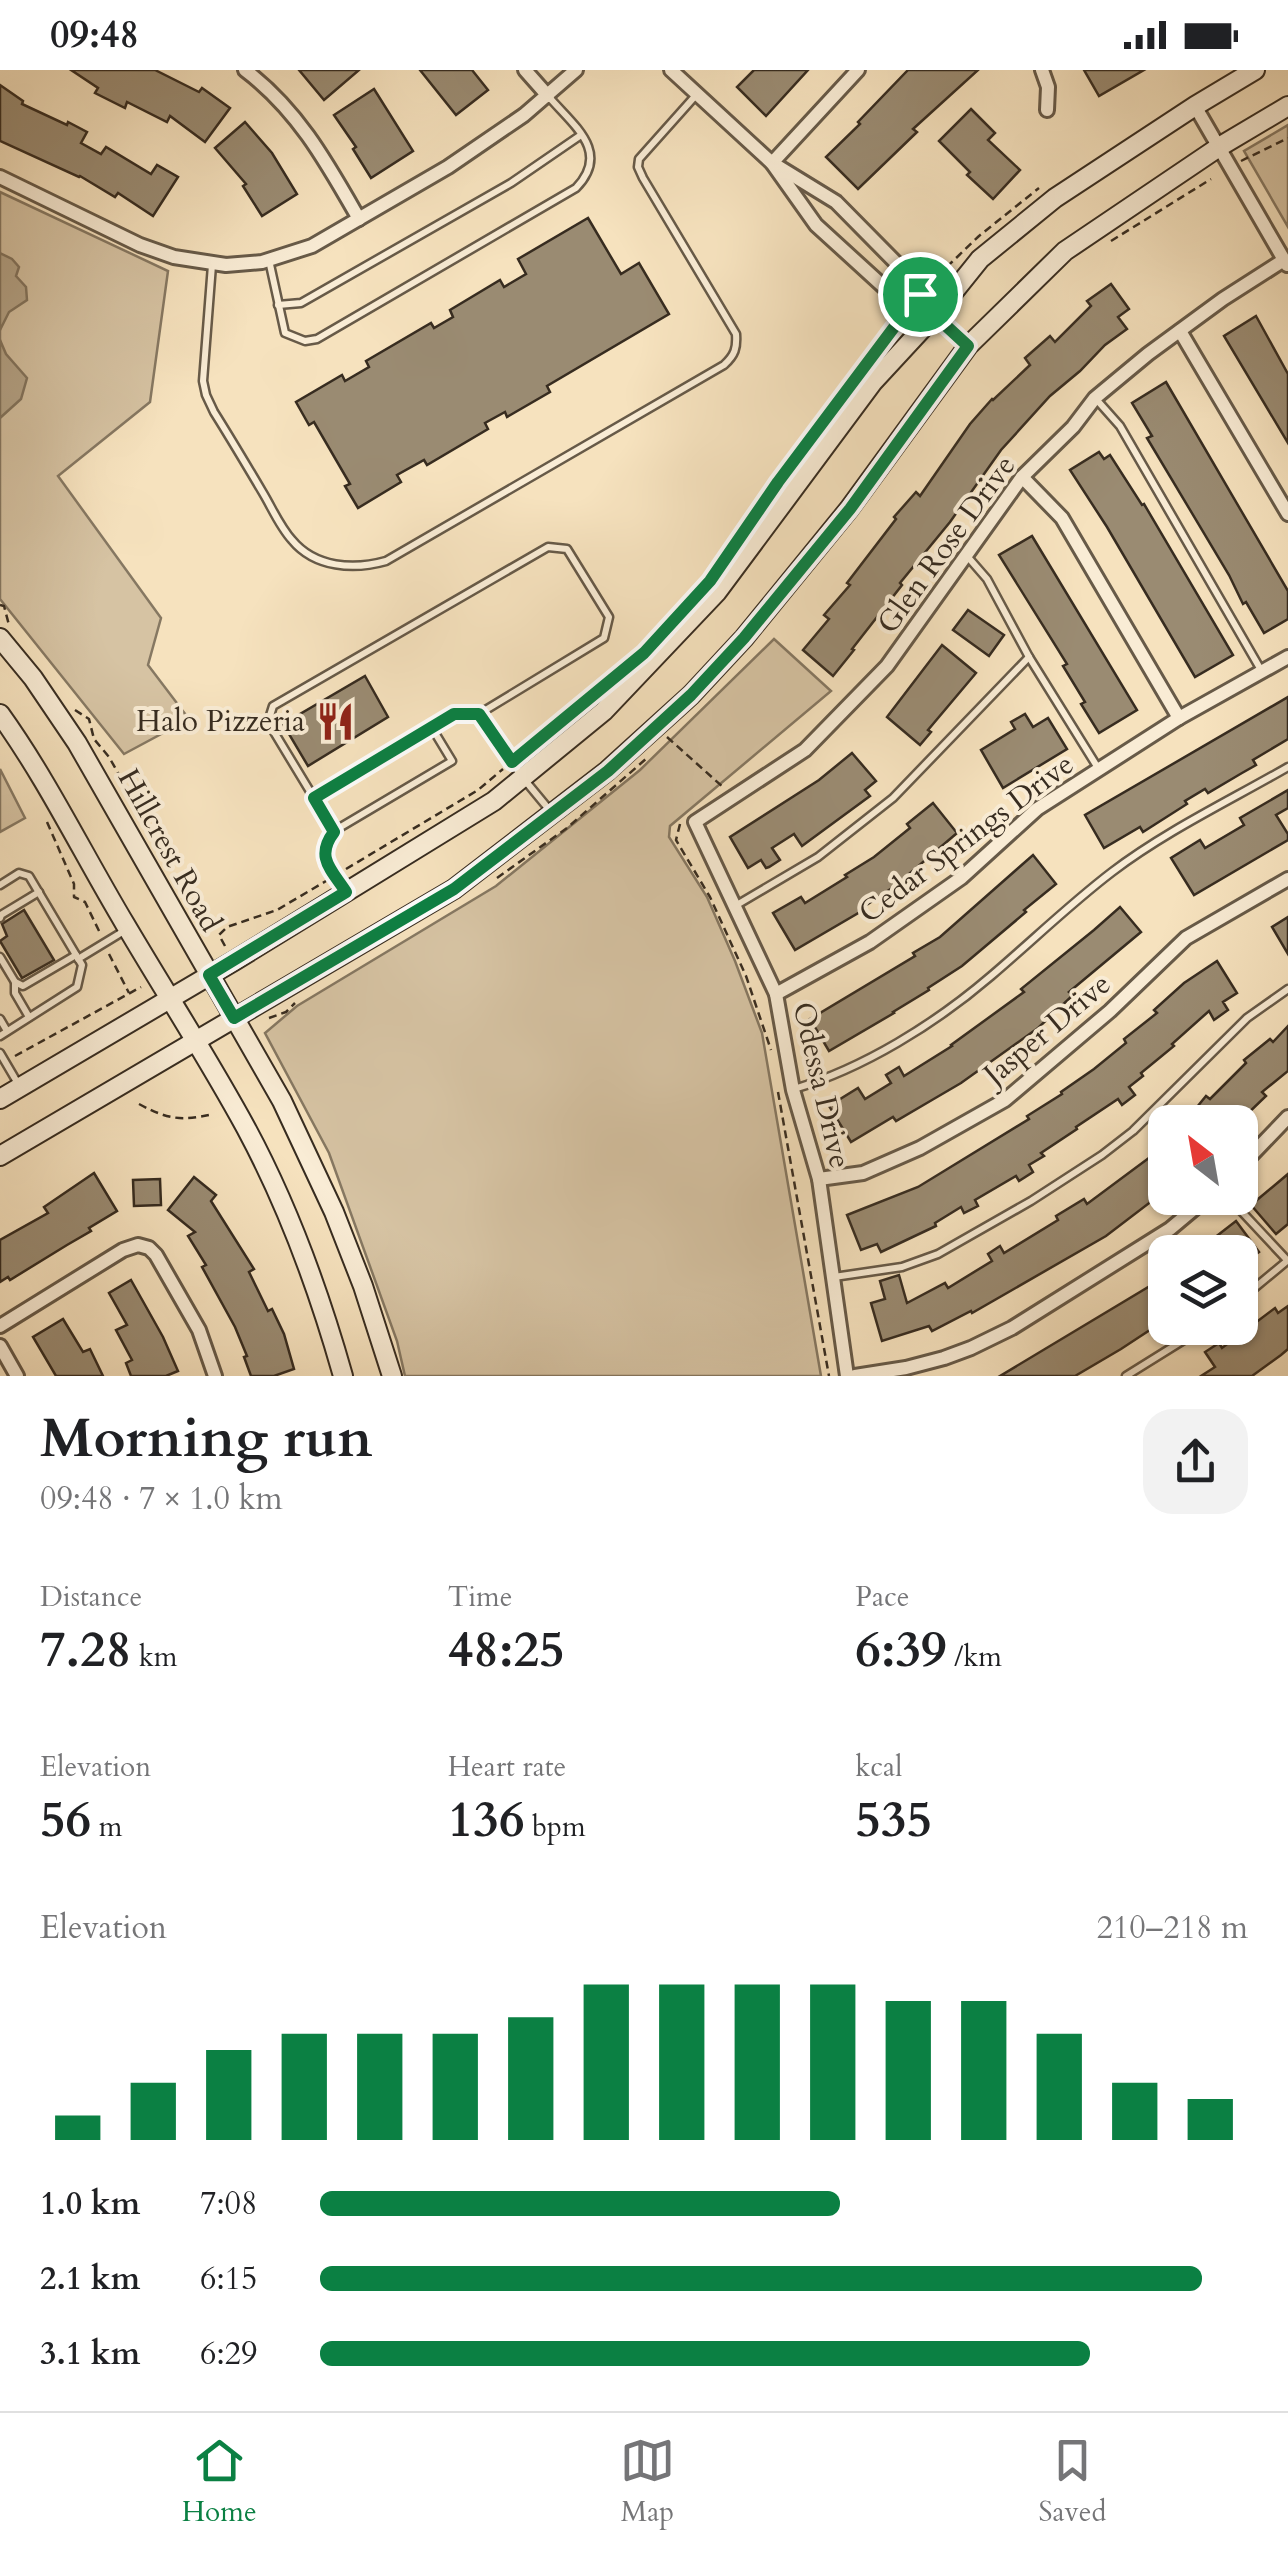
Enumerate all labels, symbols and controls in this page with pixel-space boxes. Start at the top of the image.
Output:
text: 09:48 [50,9,139,61]
pin [878,252,963,337]
icon: arrive [893,267,948,322]
street label: Glen Rose Drive [868,447,1025,642]
restaurant icon: Halo Pizzeria [314,700,356,742]
place label: Halo Pizzeria [136,701,305,742]
street label: Cedar Springs Drive [850,744,1082,933]
street label: Hillcrest Road [108,761,231,939]
street label: Jasper Drive [972,964,1120,1097]
street label: Odessa Drive [783,998,861,1172]
north arrow [1148,1105,1258,1215]
map controls [1148,1105,1258,1345]
button: layers [1148,1235,1258,1345]
text: Morning run [40,1402,373,1476]
button: share [1143,1409,1248,1514]
text: 09:48 · 7 × 1.0 km [40,1477,283,1521]
text: Distance [40,1578,142,1616]
text: Time [448,1578,512,1616]
text: Pace [855,1578,909,1616]
text: 7.28 [40,1616,131,1684]
text: 48:25 [448,1616,565,1684]
text: 6:39 [855,1616,947,1684]
text: km [131,1638,178,1676]
text: /km [947,1638,1002,1676]
text: Elevation [40,1748,151,1786]
text: Heart rate [448,1748,566,1786]
text: kcal [855,1748,902,1786]
text: 56 [40,1786,91,1854]
text: 136 [448,1786,525,1854]
text: 535 [855,1786,932,1854]
text: m [91,1808,122,1846]
text: bpm [525,1808,586,1846]
text: Elevation [40,1906,167,1950]
text: 210–218 m [1096,1906,1248,1950]
text: 1.0 km [40,2182,140,2226]
text: 7:08 [200,2182,257,2226]
text: 2.1 km [40,2257,140,2301]
text: 6:15 [200,2257,257,2301]
text: 3.1 km [40,2332,140,2376]
text: 6:29 [200,2332,257,2376]
tab: Home [182,2433,257,2531]
tab: Map [620,2433,675,2531]
tab: Saved [1038,2433,1106,2531]

